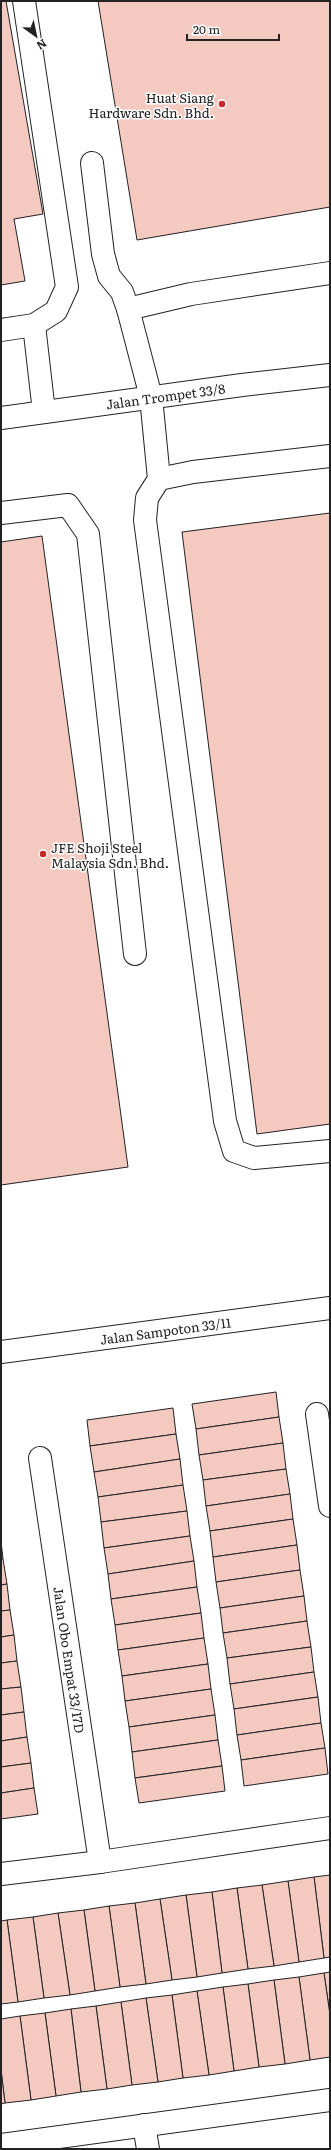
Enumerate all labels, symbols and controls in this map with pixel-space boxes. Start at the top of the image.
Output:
north arrow [16,16,56,56]
scale bar [187,16,279,42]
text: 20 m [193,20,220,38]
text: N [34,36,50,54]
place label: Huat Siang Hardware Sdn. Bhd. [89,88,215,122]
marker: Huat Siang Hardware Sdn. Bhd. [217,99,227,109]
street label: Jalan Trompet 33/8 [105,378,226,413]
place label: JFE Shoji Steel Malaysia Sdn. Bhd. [51,838,169,872]
marker: JFE Shoji Steel Malaysia Sdn. Bhd. [38,849,48,859]
street label: Jalan Sampoton 33/11 [99,1312,232,1348]
street label: Jalan Obo Empat 33/17D [50,1585,90,1734]

